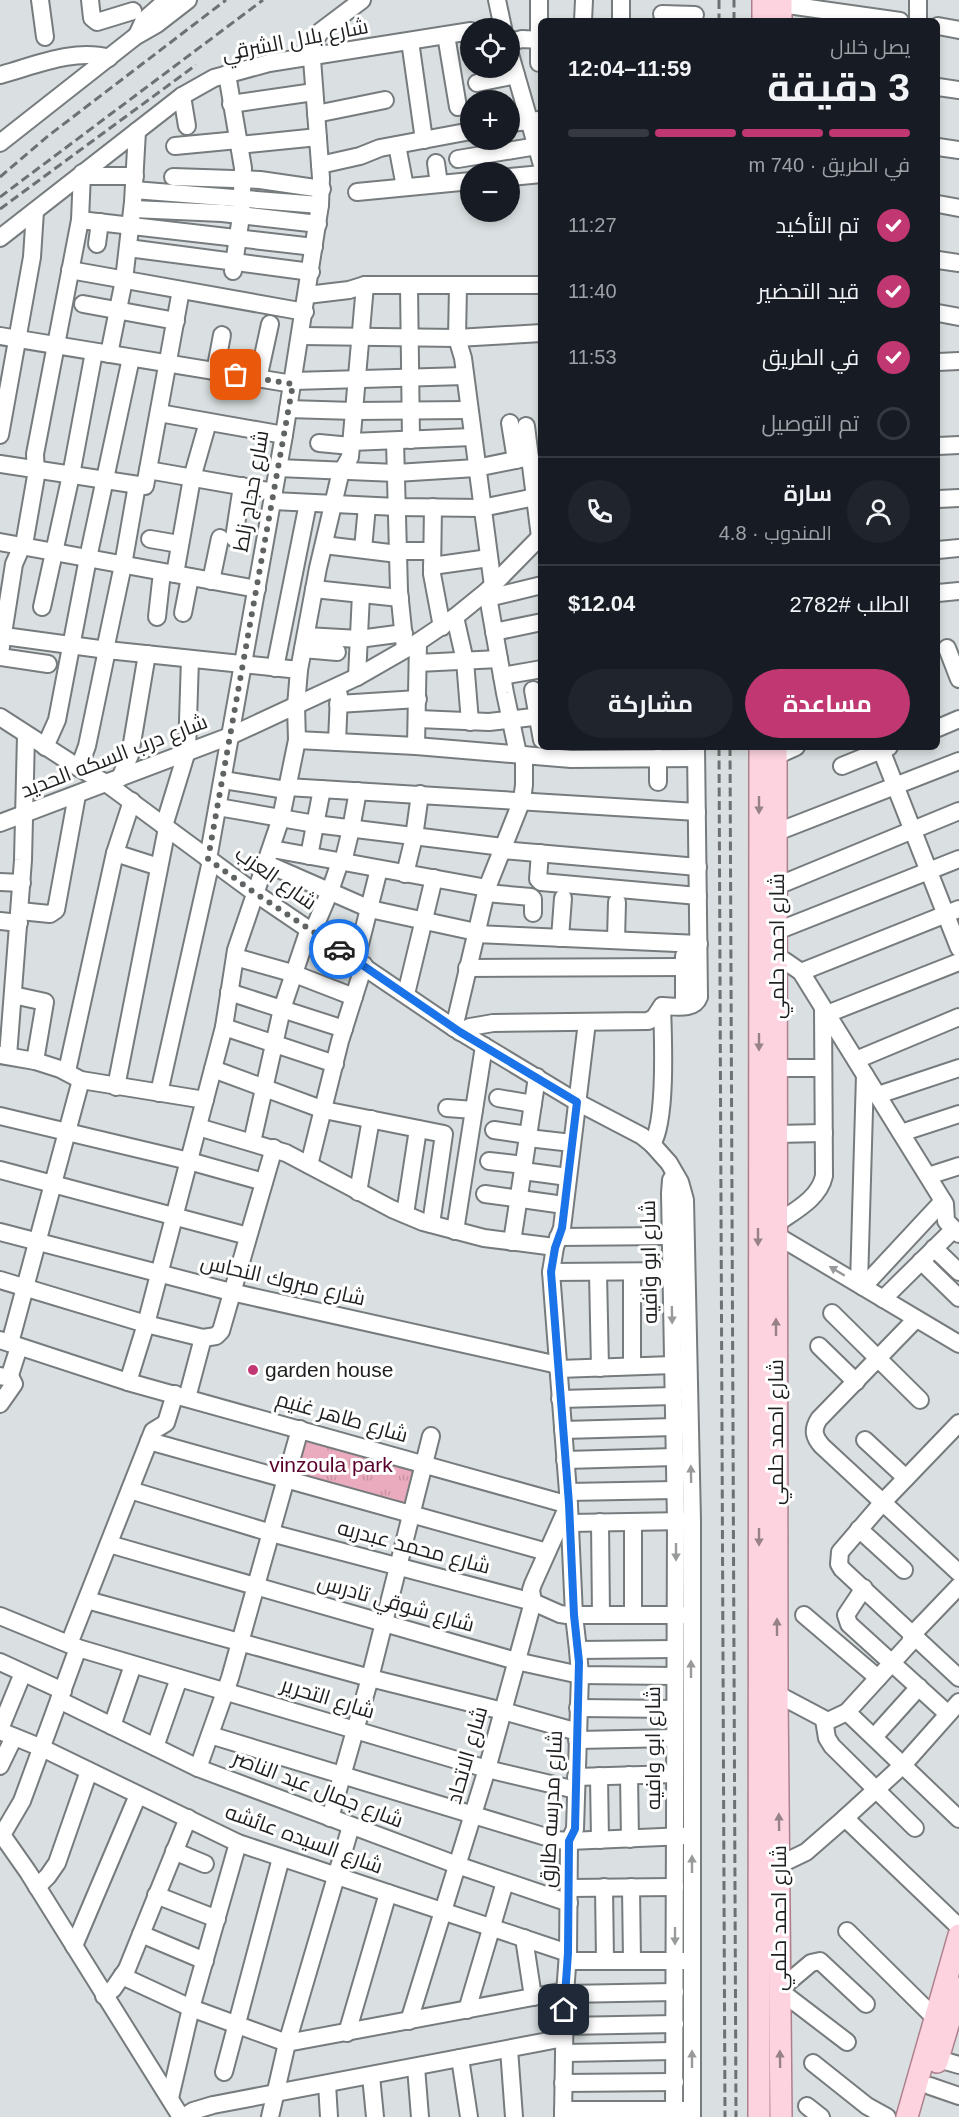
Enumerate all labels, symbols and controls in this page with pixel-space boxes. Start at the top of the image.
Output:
street label: شارع بلال الشرقي [220,14,371,70]
map controls [460,18,520,222]
button: locate [460,18,520,78]
text: يصل خلال [830,36,910,58]
text: 11:59–12:04 [568,56,692,81]
text: 3 دقيقة [767,66,910,109]
button: + [460,90,520,150]
text: في الطريق · 740 m [749,154,910,176]
button: − [460,162,520,222]
icon: check [877,209,910,242]
text: تم التأكيد [776,213,859,238]
text: 11:27 [568,214,617,236]
icon: check [877,275,910,308]
text: قيد التحضير [758,279,859,304]
text: 11:40 [568,280,617,302]
icon: check [877,341,910,374]
text: في الطريق [762,345,859,370]
text: 11:53 [568,346,617,368]
pin [210,349,261,400]
icon: bag [219,358,252,391]
text: تم التوصيل [761,411,859,436]
street label: شارع حجاج زلط [228,428,275,554]
button: phone [568,480,631,543]
button: person [847,480,910,543]
text: سارة [784,481,832,506]
text: المندوب · 4.8 [719,522,832,544]
text: $12.04 [568,591,635,616]
text: الطلب #2782 [790,592,910,617]
button: مشاركة [568,669,733,738]
button: مساعدة [745,669,910,738]
street label: شارع درب السكه الحديد [17,709,211,805]
one-way arrow [754,796,764,815]
street label: شارع العزب [229,841,321,916]
street label: شارع احمد حلمي [765,873,793,1019]
courier [309,919,369,979]
icon: car [323,933,356,966]
one-way arrow [754,1033,764,1052]
street label: شارع ابو وافيه [636,1200,664,1324]
one-way arrow [753,1228,763,1247]
street label: شارع مبروك النحاس [198,1249,368,1313]
one-way arrow [829,1266,845,1277]
one-way arrow [667,1306,677,1325]
one-way arrow [771,1317,781,1336]
place label: garden house [265,1358,393,1381]
street label: شارع احمد حلمي [764,1359,792,1505]
marker: garden house [246,1363,260,1377]
street label: شارع طاهر غنيم [273,1387,411,1449]
park label: vinzoula park [269,1453,393,1476]
one-way arrow [686,1464,695,1483]
street label: شارع محمد عبدربه [335,1515,493,1581]
one-way arrow [754,1528,764,1547]
one-way arrow [671,1542,681,1561]
street label: شارع شوقي تادرس [314,1569,477,1641]
one-way arrow [772,1617,782,1636]
one-way arrow [686,1659,696,1678]
street label: شارع التحرير [277,1672,378,1726]
street label: شارع ابو وافيه [641,1686,667,1810]
street label: شارع الاتحاد [442,1703,494,1807]
street label: شارع مدرسه طارق [535,1730,569,1888]
street label: شارع جمال عبد الناصر [228,1745,407,1834]
street label: شارع السيده عائشه [221,1799,386,1881]
one-way arrow [774,1812,784,1831]
street label: شارع احمد حلمي [767,1845,795,1991]
one-way arrow [687,1854,697,1873]
one-way arrow [670,1926,680,1945]
pin [538,1984,589,2035]
icon: home [547,1993,580,2026]
one-way arrow [687,2049,697,2068]
one-way arrow [775,2049,785,2068]

